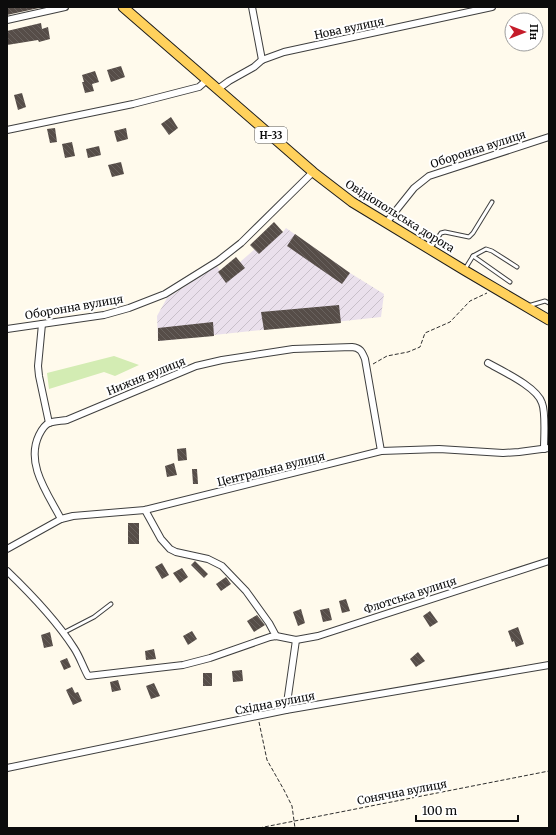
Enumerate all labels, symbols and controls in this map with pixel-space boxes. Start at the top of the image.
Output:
north arrow [504,12,544,52]
street label: Нова вулиця [313,14,386,42]
text: Пн [527,24,541,41]
road number: Н-33 [255,127,287,143]
street label: Оборонна вулиця [429,127,528,171]
street label: Овідіопольська дорога [343,177,457,255]
street label: Оборонна вулиця [24,291,125,323]
street label: Нижня вулиця [105,354,188,398]
street label: Центральна вулиця [216,449,327,489]
street label: Флотська вулиця [362,573,459,617]
street label: Східна вулиця [234,688,317,718]
street label: Сонячна вулиця [356,776,449,808]
scale bar [416,797,518,823]
text: 100 m [422,803,457,818]

